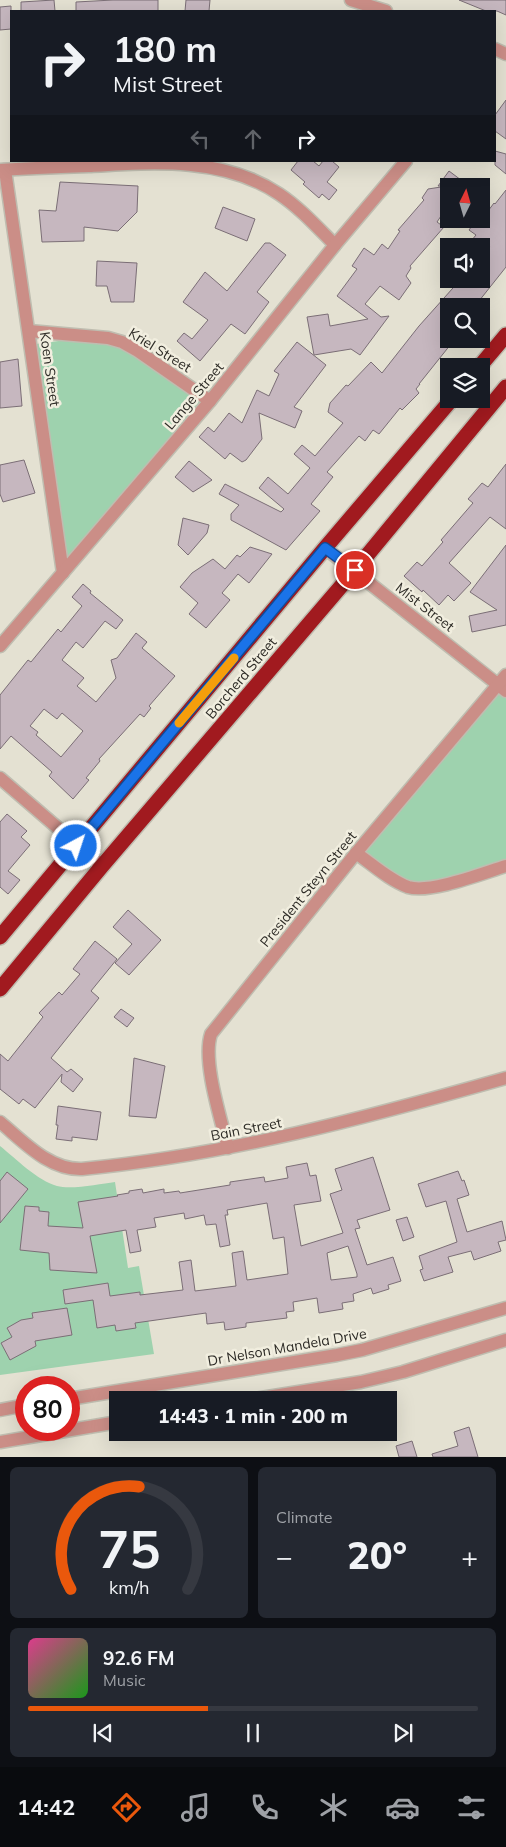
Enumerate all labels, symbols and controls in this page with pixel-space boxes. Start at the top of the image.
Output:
text: 180 m [113,27,217,71]
icon: right [30,30,95,95]
text: Mist Street [113,70,222,98]
icon: left [186,125,214,153]
icon: ahead [239,125,267,153]
icon: right [292,125,320,153]
north arrow [440,178,490,228]
map controls [440,178,490,408]
button: sound [440,238,490,288]
button: search [440,298,490,348]
street label: Kriel Street [125,324,195,376]
street label: Koen Street [36,331,64,407]
street label: Lange Street [161,358,228,433]
button: layers [440,358,490,408]
pin [334,549,376,591]
icon: arrive [341,556,369,584]
street label: Mist Street [392,579,458,636]
street label: Borcherd Street [202,633,280,722]
position arrow [49,819,101,871]
street label: President Steyn Street [256,827,360,951]
street label: Bain Street [209,1113,283,1145]
street label: Dr Nelson Mandela Drive [206,1324,368,1370]
speed limit sign: 80 [15,1376,80,1441]
text: 14:43 · 1 min · 200 m [158,1404,348,1428]
text: Climate [276,1507,332,1527]
text: 75 [98,1516,160,1581]
text: 20° [347,1531,407,1579]
text: − [276,1539,293,1574]
text: + [461,1539,478,1574]
text: km/h [109,1576,149,1598]
text: 92.6 FM [103,1646,175,1670]
text: Music [103,1670,146,1690]
icon: previous [89,1719,117,1747]
icon: pause [239,1719,267,1747]
icon: next [389,1719,417,1747]
icon: directions [109,1790,144,1825]
icon: music [178,1790,213,1825]
icon: phone [247,1790,282,1825]
icon: climate [316,1790,351,1825]
icon: car [385,1790,420,1825]
icon: filters [454,1790,489,1825]
text: 14:42 [17,1793,75,1821]

